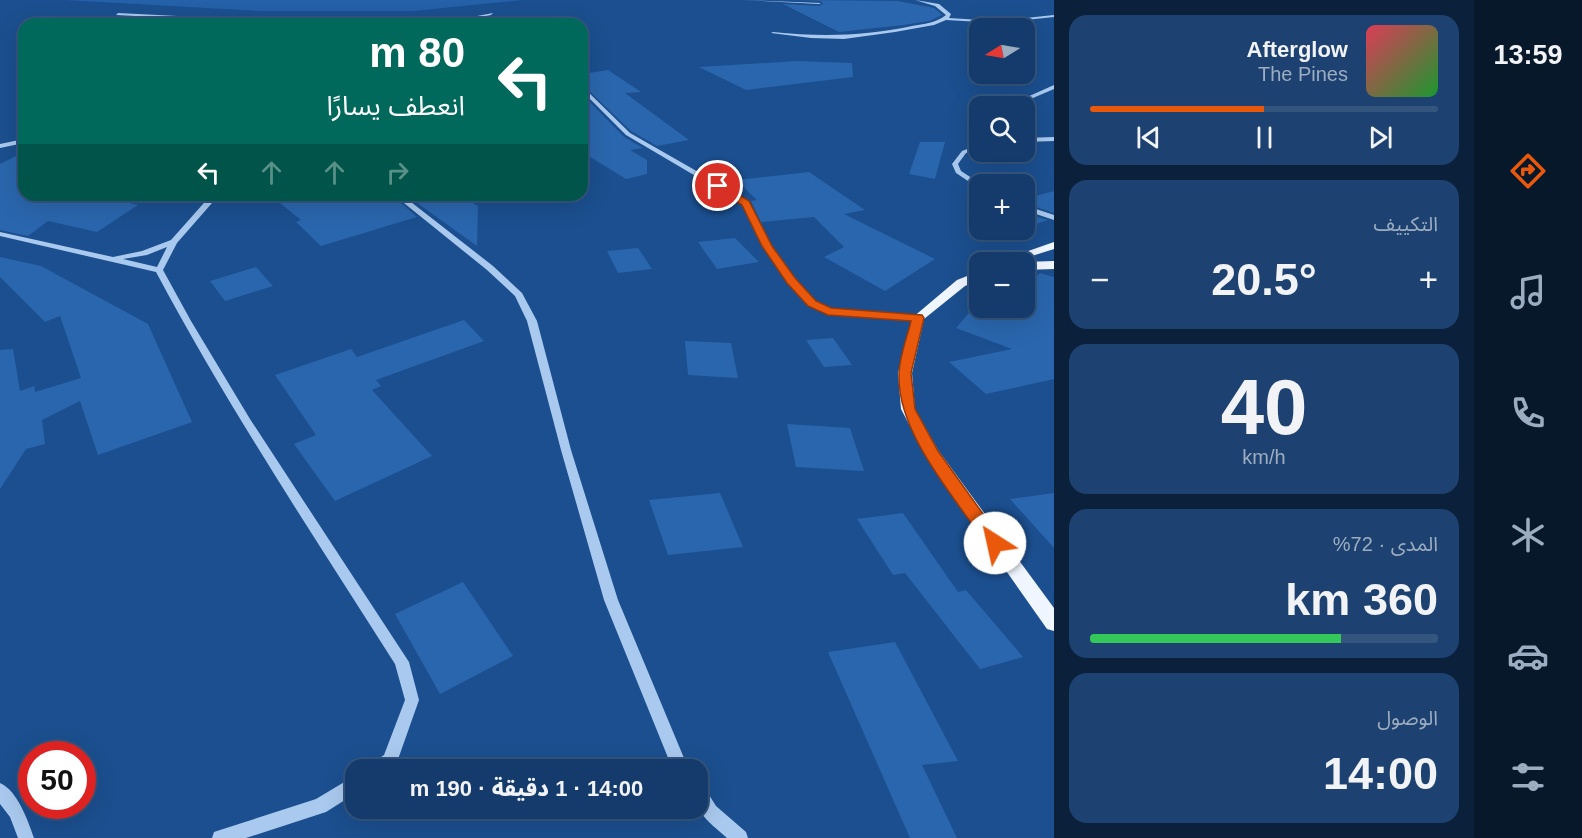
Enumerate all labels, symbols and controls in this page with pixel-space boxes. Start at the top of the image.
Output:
north arrow [969,18,1035,84]
map controls [969,18,1035,318]
text: 80 m [369,29,465,76]
text: Afterglow [1247,37,1348,62]
text: 13:59 [1493,40,1563,70]
icon: left [486,42,564,120]
text: The Pines [1258,63,1348,85]
text: انعطف يسارًا [326,91,465,121]
button: search [969,96,1035,162]
icon: previous [1132,121,1165,154]
icon: pause [1248,121,1281,154]
icon: next [1364,121,1397,154]
icon: directions [1507,150,1549,192]
icon: left [192,156,225,189]
icon: ahead [255,156,288,189]
icon: ahead [318,156,351,189]
icon: right [381,156,414,189]
pin [692,160,743,211]
icon: arrive [701,169,734,202]
button: + [969,174,1035,240]
text: التكييف [1374,213,1438,235]
button: − [969,252,1035,318]
text: 20.5° [1211,254,1317,305]
text: − [1090,261,1109,298]
text: + [1419,261,1438,298]
icon: music [1507,271,1549,313]
text: 40 [1221,363,1307,451]
icon: phone [1507,392,1549,434]
text: km/h [1242,446,1286,468]
position arrow [963,511,1027,575]
icon: climate [1507,514,1549,556]
text: المدى · 72% [1333,533,1438,555]
text: 360 km [1285,574,1438,625]
icon: car [1507,635,1549,677]
text: الوصول [1377,707,1438,729]
speed limit sign: 50 [18,741,96,819]
text: 14:00 [1323,748,1438,799]
icon: filters [1507,756,1549,798]
text: 14:00 · 1 دقيقة · 190 m [410,776,643,801]

